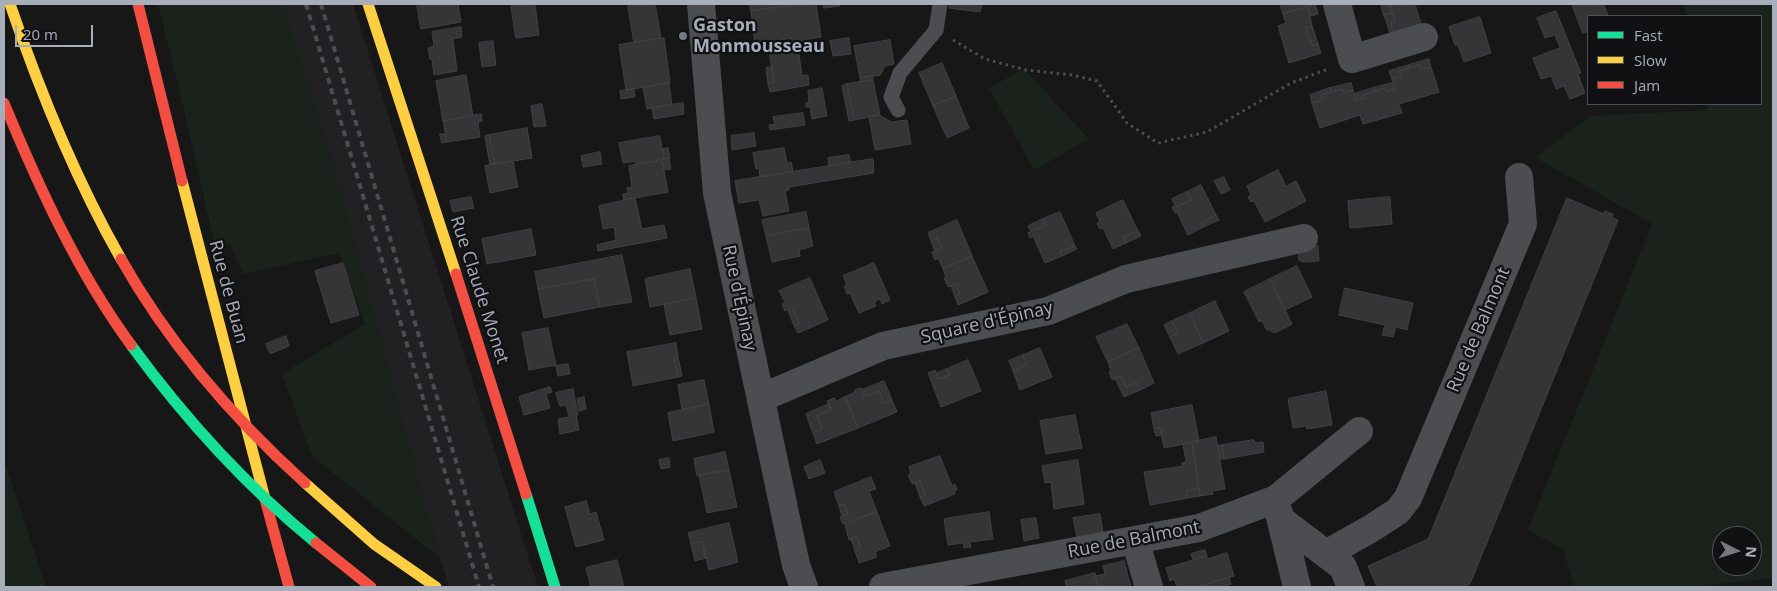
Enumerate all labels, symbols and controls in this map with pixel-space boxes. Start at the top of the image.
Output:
scale bar [18,15,95,47]
place label: Gaston Monmousseau [693,15,825,58]
legend [1587,15,1762,105]
text: 20 m [23,24,58,44]
text: Fast [1634,25,1663,45]
marker: Gaston Monmousseau [677,30,689,42]
text: Slow [1634,50,1667,70]
text: Jam [1634,75,1660,95]
street label: Rue Claude Monet [445,213,513,367]
street label: Rue de Buan [204,238,252,346]
street label: Rue d'Épinay [717,243,761,353]
street label: Rue de Balmont [1443,264,1515,396]
street label: Square d'Épinay [919,297,1055,349]
street label: Rue de Balmont [1066,517,1202,563]
north arrow [1712,526,1762,576]
text: N [1741,546,1761,559]

